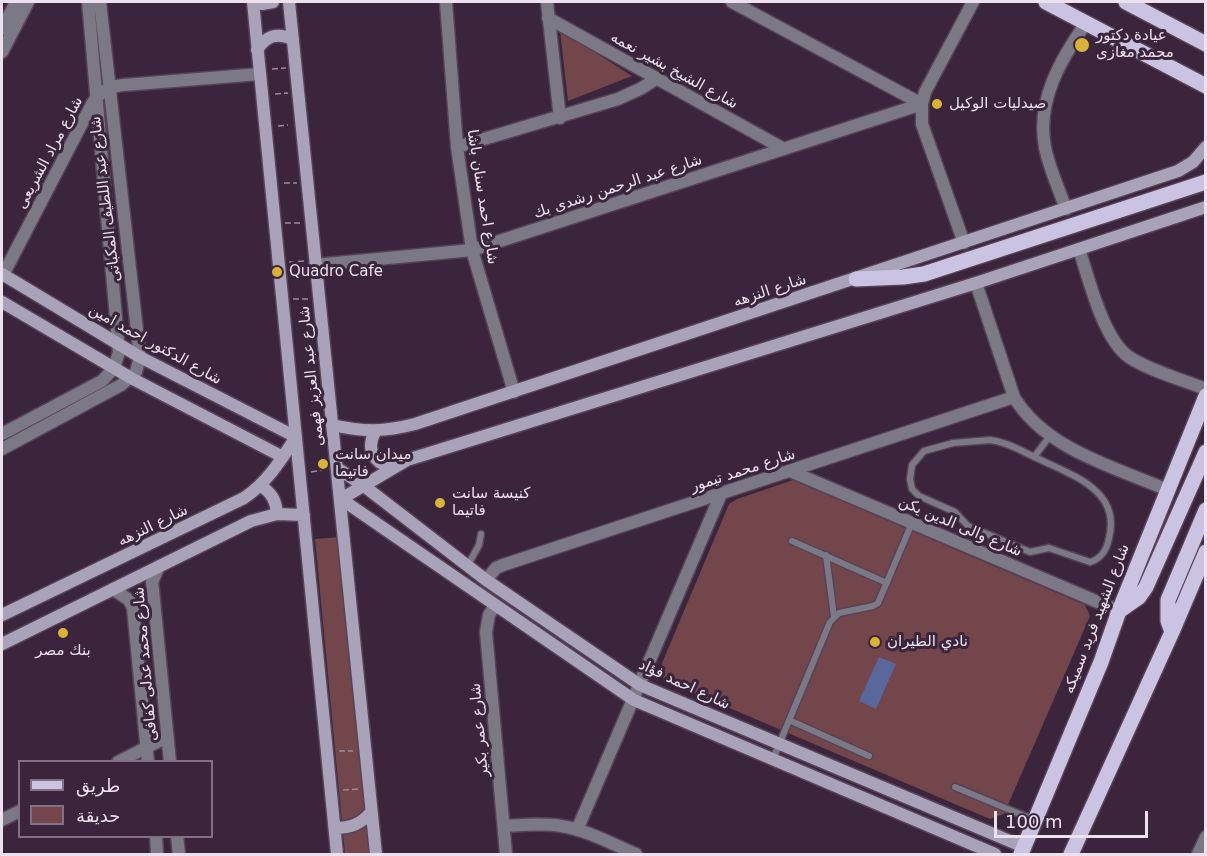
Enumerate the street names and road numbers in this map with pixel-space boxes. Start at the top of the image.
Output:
street label: شارع الشيخ بشير نعمه [607,29,741,113]
street label: شارع مراد الشريعى [13,94,87,212]
street label: شارع عبد اللطيف المكباتى [87,115,125,283]
street label: شارع احمد سنان باشا [462,128,502,266]
street label: شارع عبد الرحمن رشدى بك [531,151,705,223]
street label: شارع النزهه [731,271,809,311]
street label: شارع الدكتور احمد امين [85,301,225,389]
street label: شارع عبد العزيز فهمى [296,305,328,447]
street label: شارع محمد تيمور [688,446,798,496]
street label: شارع والى الدين يكن [896,493,1024,561]
street label: شارع النزهه [115,501,191,551]
street label: شارع الشهيد فريد سميكه [1060,542,1134,696]
street label: شارع محمد عدلى كفافى [130,586,162,742]
street label: شارع احمد فؤاد [636,656,732,714]
street label: شارع عمر بكير [467,682,493,778]

